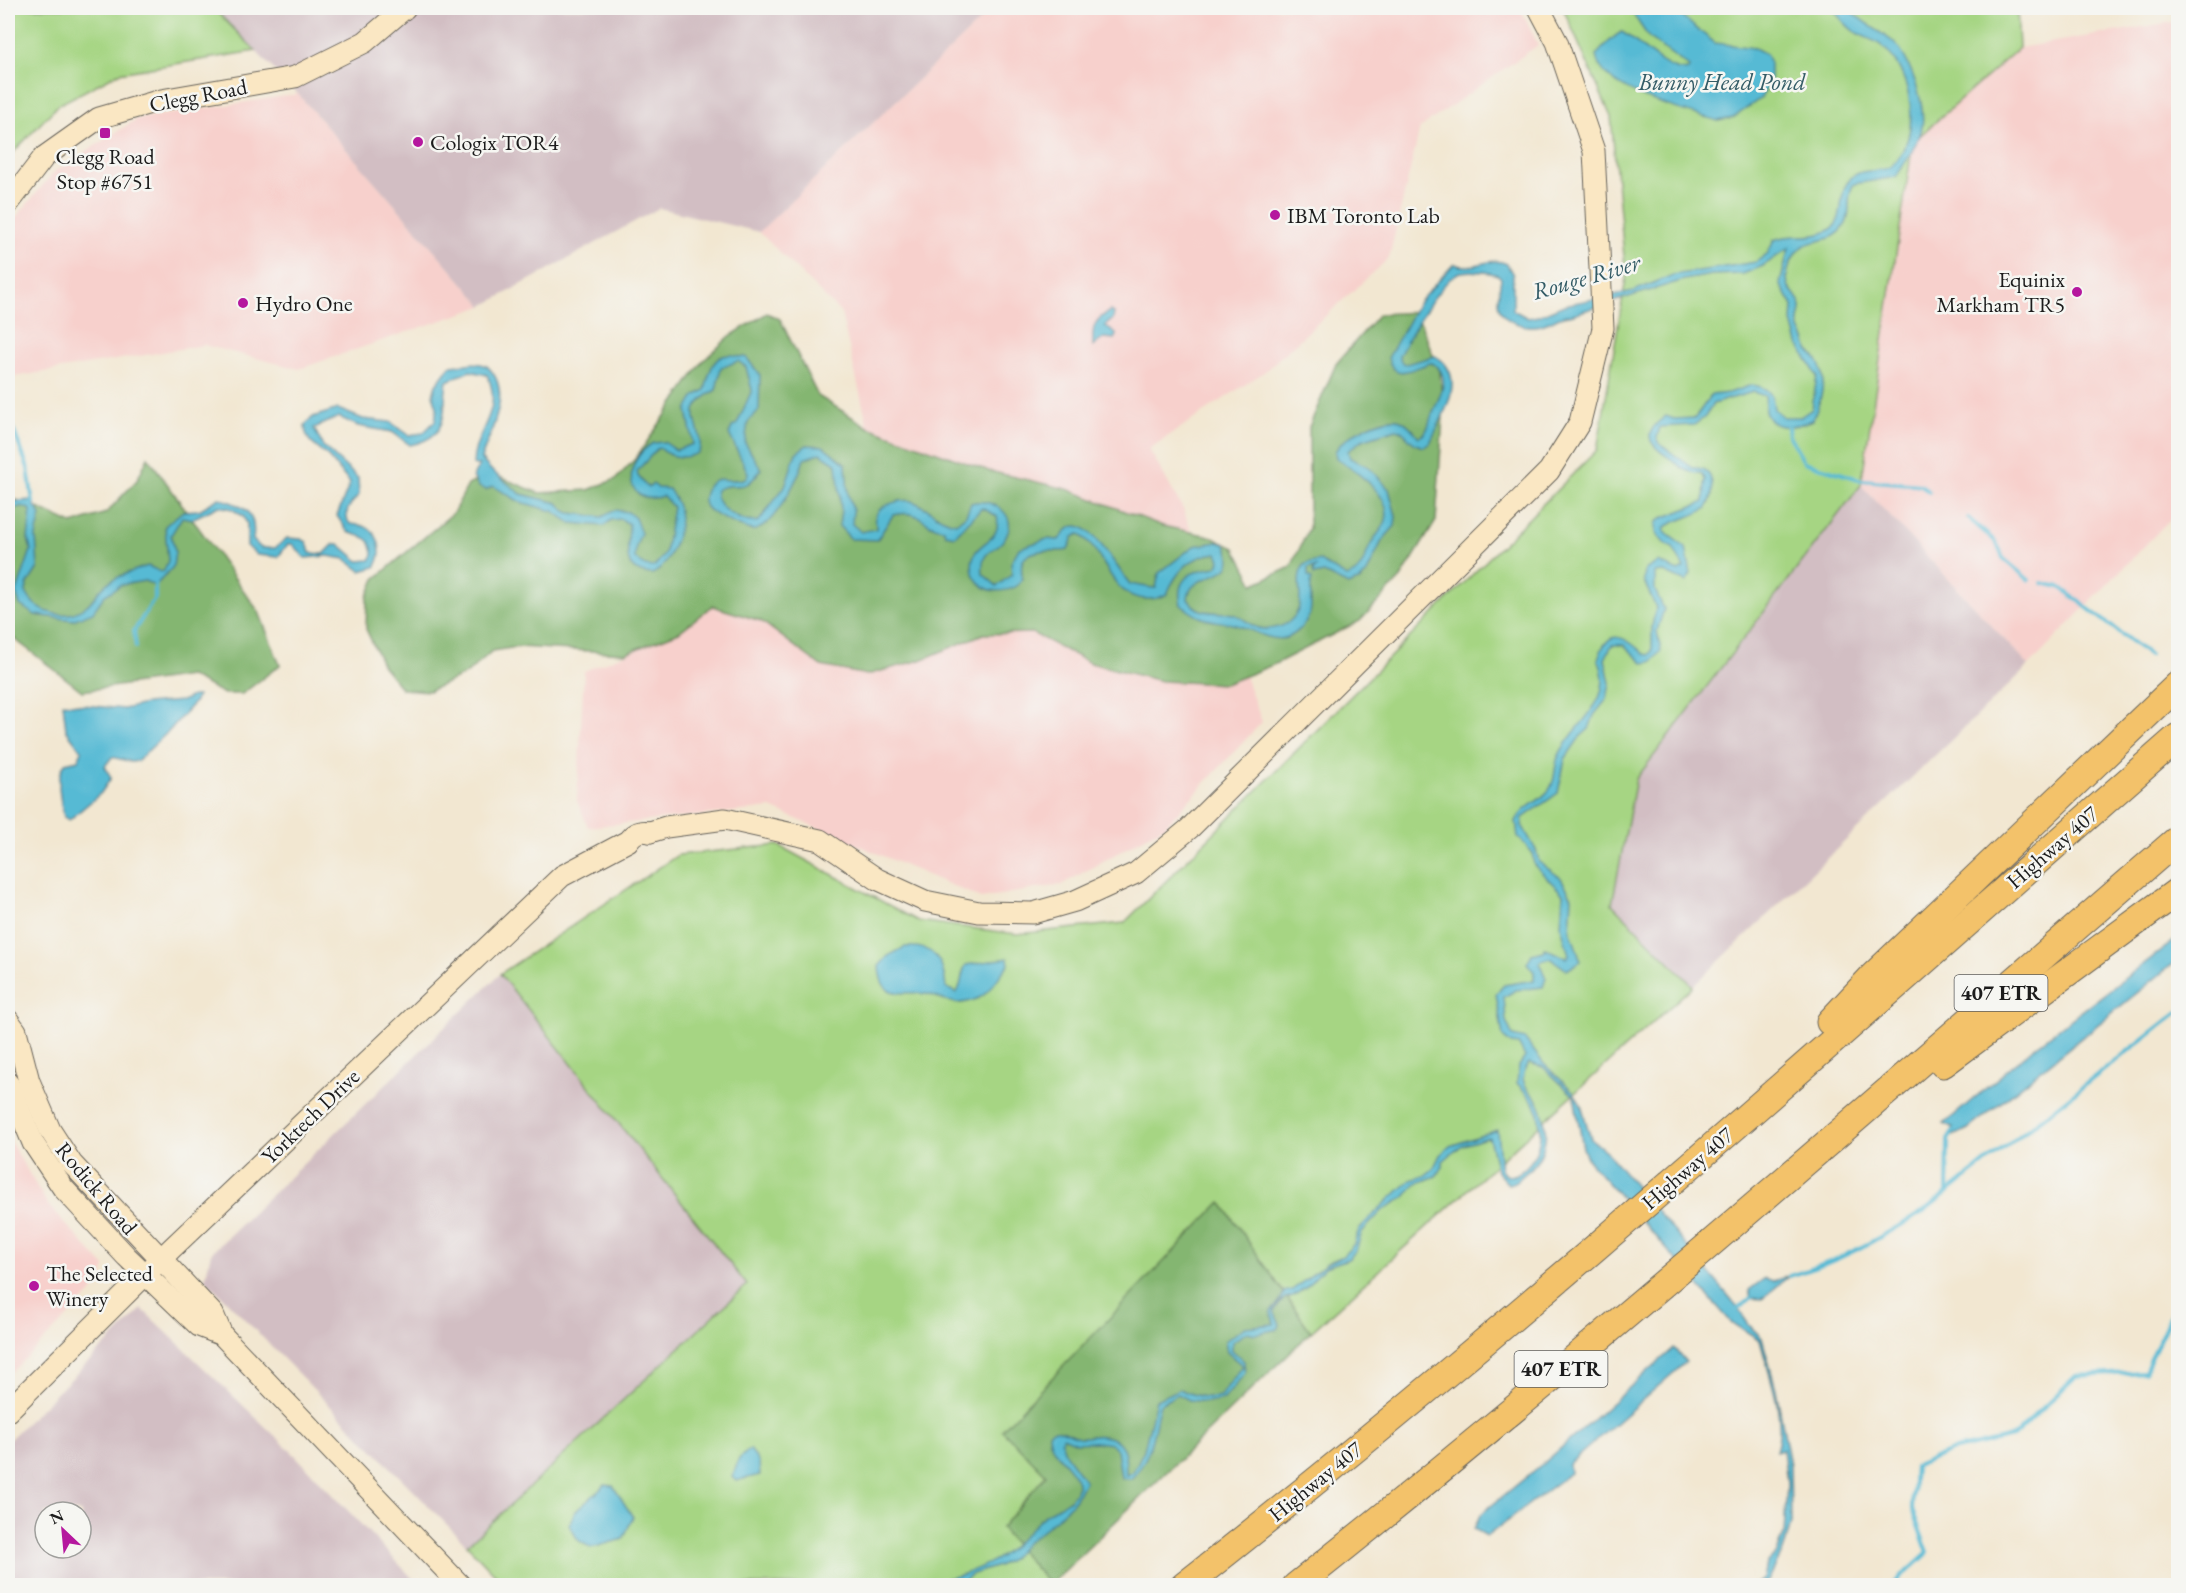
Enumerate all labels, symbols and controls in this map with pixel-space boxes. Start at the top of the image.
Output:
water label: Bunny Head Pond [1637,66,1806,97]
street label: Clegg Road [147,72,250,119]
marker: Clegg Road Stop #6751 [98,126,112,140]
place label: Cologix TOR4 [430,128,559,157]
marker: Cologix TOR4 [411,135,425,149]
place label: Clegg Road Stop #6751 [55,142,155,196]
place label: IBM Toronto Lab [1287,201,1440,230]
marker: IBM Toronto Lab [1268,208,1282,222]
water label: Rouge River [1528,246,1646,307]
place label: Equinix Markham TR5 [1937,265,2066,319]
marker: Equinix Markham TR5 [2070,285,2084,299]
place label: Hydro One [255,289,353,318]
marker: Hydro One [236,296,250,310]
street label: Highway 407 [2000,799,2105,895]
road number: 407 ETR [1954,975,2048,1011]
street label: Yorktech Drive [255,1062,366,1171]
street label: Highway 407 [1635,1120,1740,1216]
street label: Rodick Road [49,1136,145,1242]
place label: The Selected Winery [46,1259,154,1313]
marker: The Selected Winery [27,1279,41,1293]
road number: 407 ETR [1514,1351,1608,1387]
street label: Highway 407 [1262,1434,1369,1528]
north arrow [33,1500,93,1560]
text: N [46,1505,67,1529]

